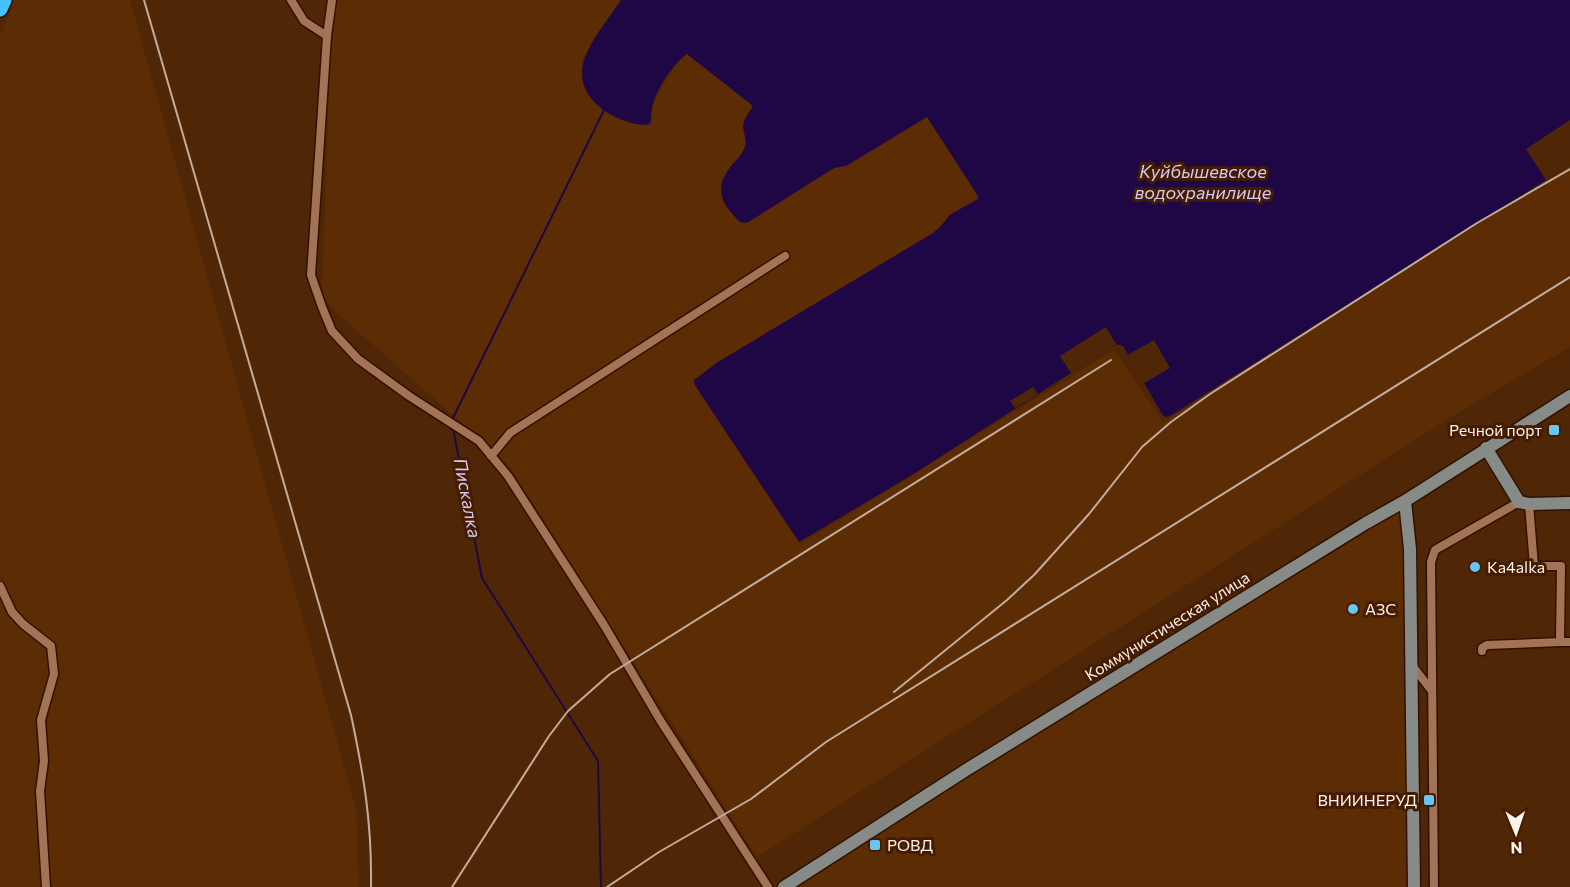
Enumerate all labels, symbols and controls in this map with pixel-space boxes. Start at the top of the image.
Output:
water label: Куйбышевское водохранилище [1135,160,1272,203]
place label: Речной порт [1449,420,1542,439]
marker: Речной порт [1547,423,1561,437]
water label: Пискалка [449,456,486,540]
place label: Ka4alka [1487,557,1545,576]
marker: Ka4alka [1468,560,1482,574]
street label: Коммунистическая улица [1081,567,1253,684]
place label: АЗС [1365,599,1396,618]
marker: АЗС [1346,602,1360,616]
place label: ВНИИНЕРУД [1317,790,1417,809]
marker: ВНИИНЕРУД [1422,793,1436,807]
north arrow [1486,803,1546,863]
place label: РОВД [887,835,933,854]
marker: РОВД [868,838,882,852]
text: N [1510,839,1523,858]

